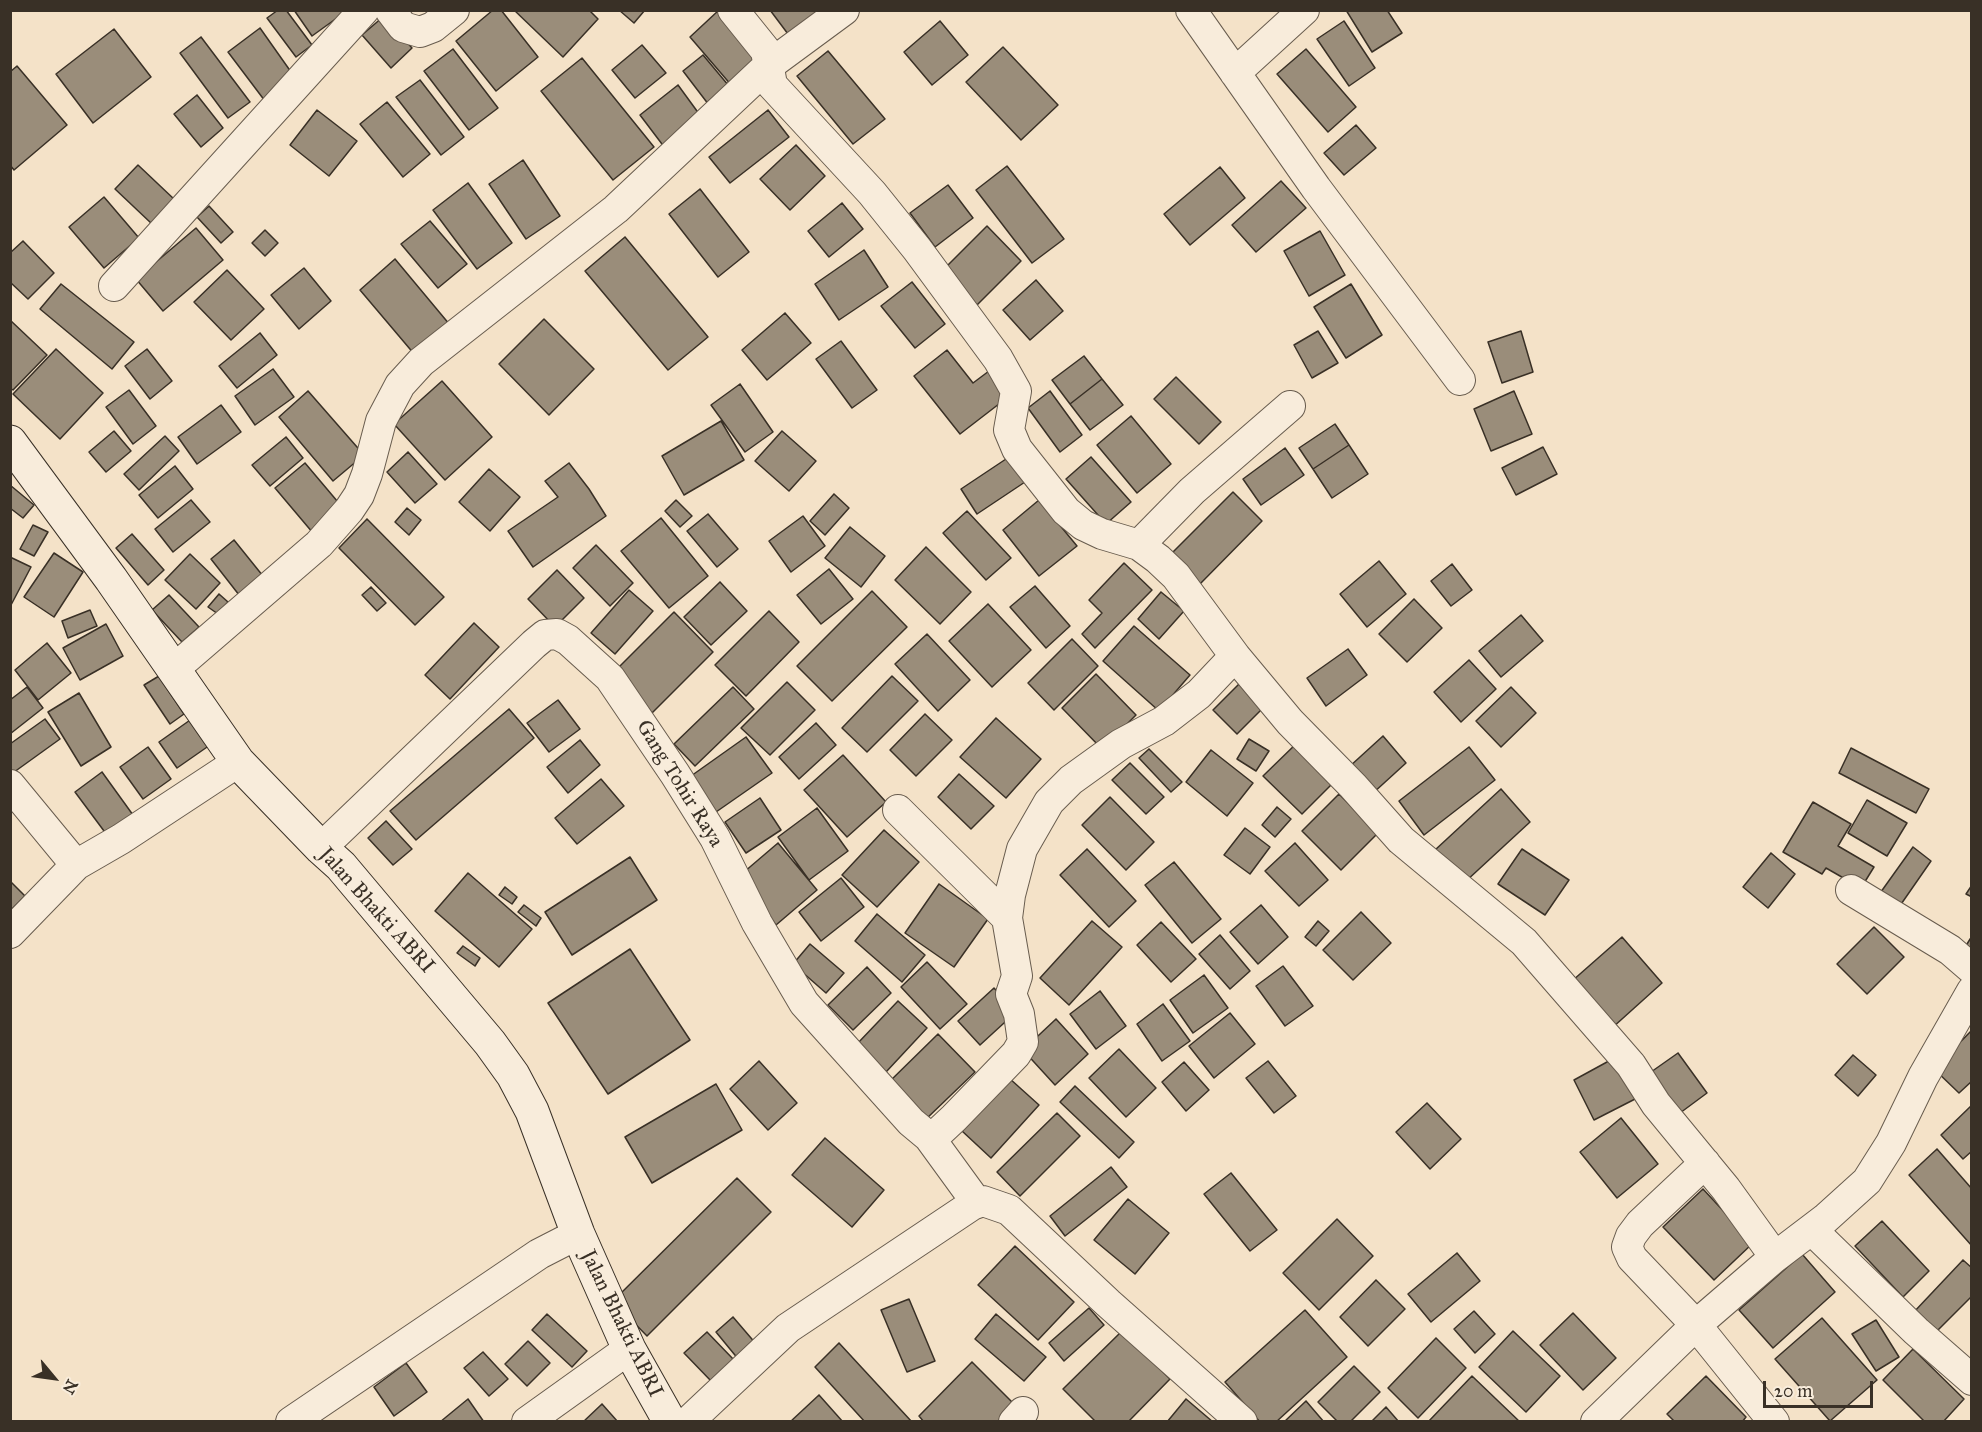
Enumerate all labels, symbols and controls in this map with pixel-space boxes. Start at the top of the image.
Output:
street label: Gang Tohir Raya [630,716,728,852]
street label: Jalan Bhakti ABRI [313,843,439,979]
street label: Jalan Bhakti ABRI [574,1246,668,1402]
north arrow [24,1348,84,1408]
scale bar [1766,1369,1876,1407]
text: N [59,1376,82,1398]
text: 20 m [1774,1380,1812,1402]

